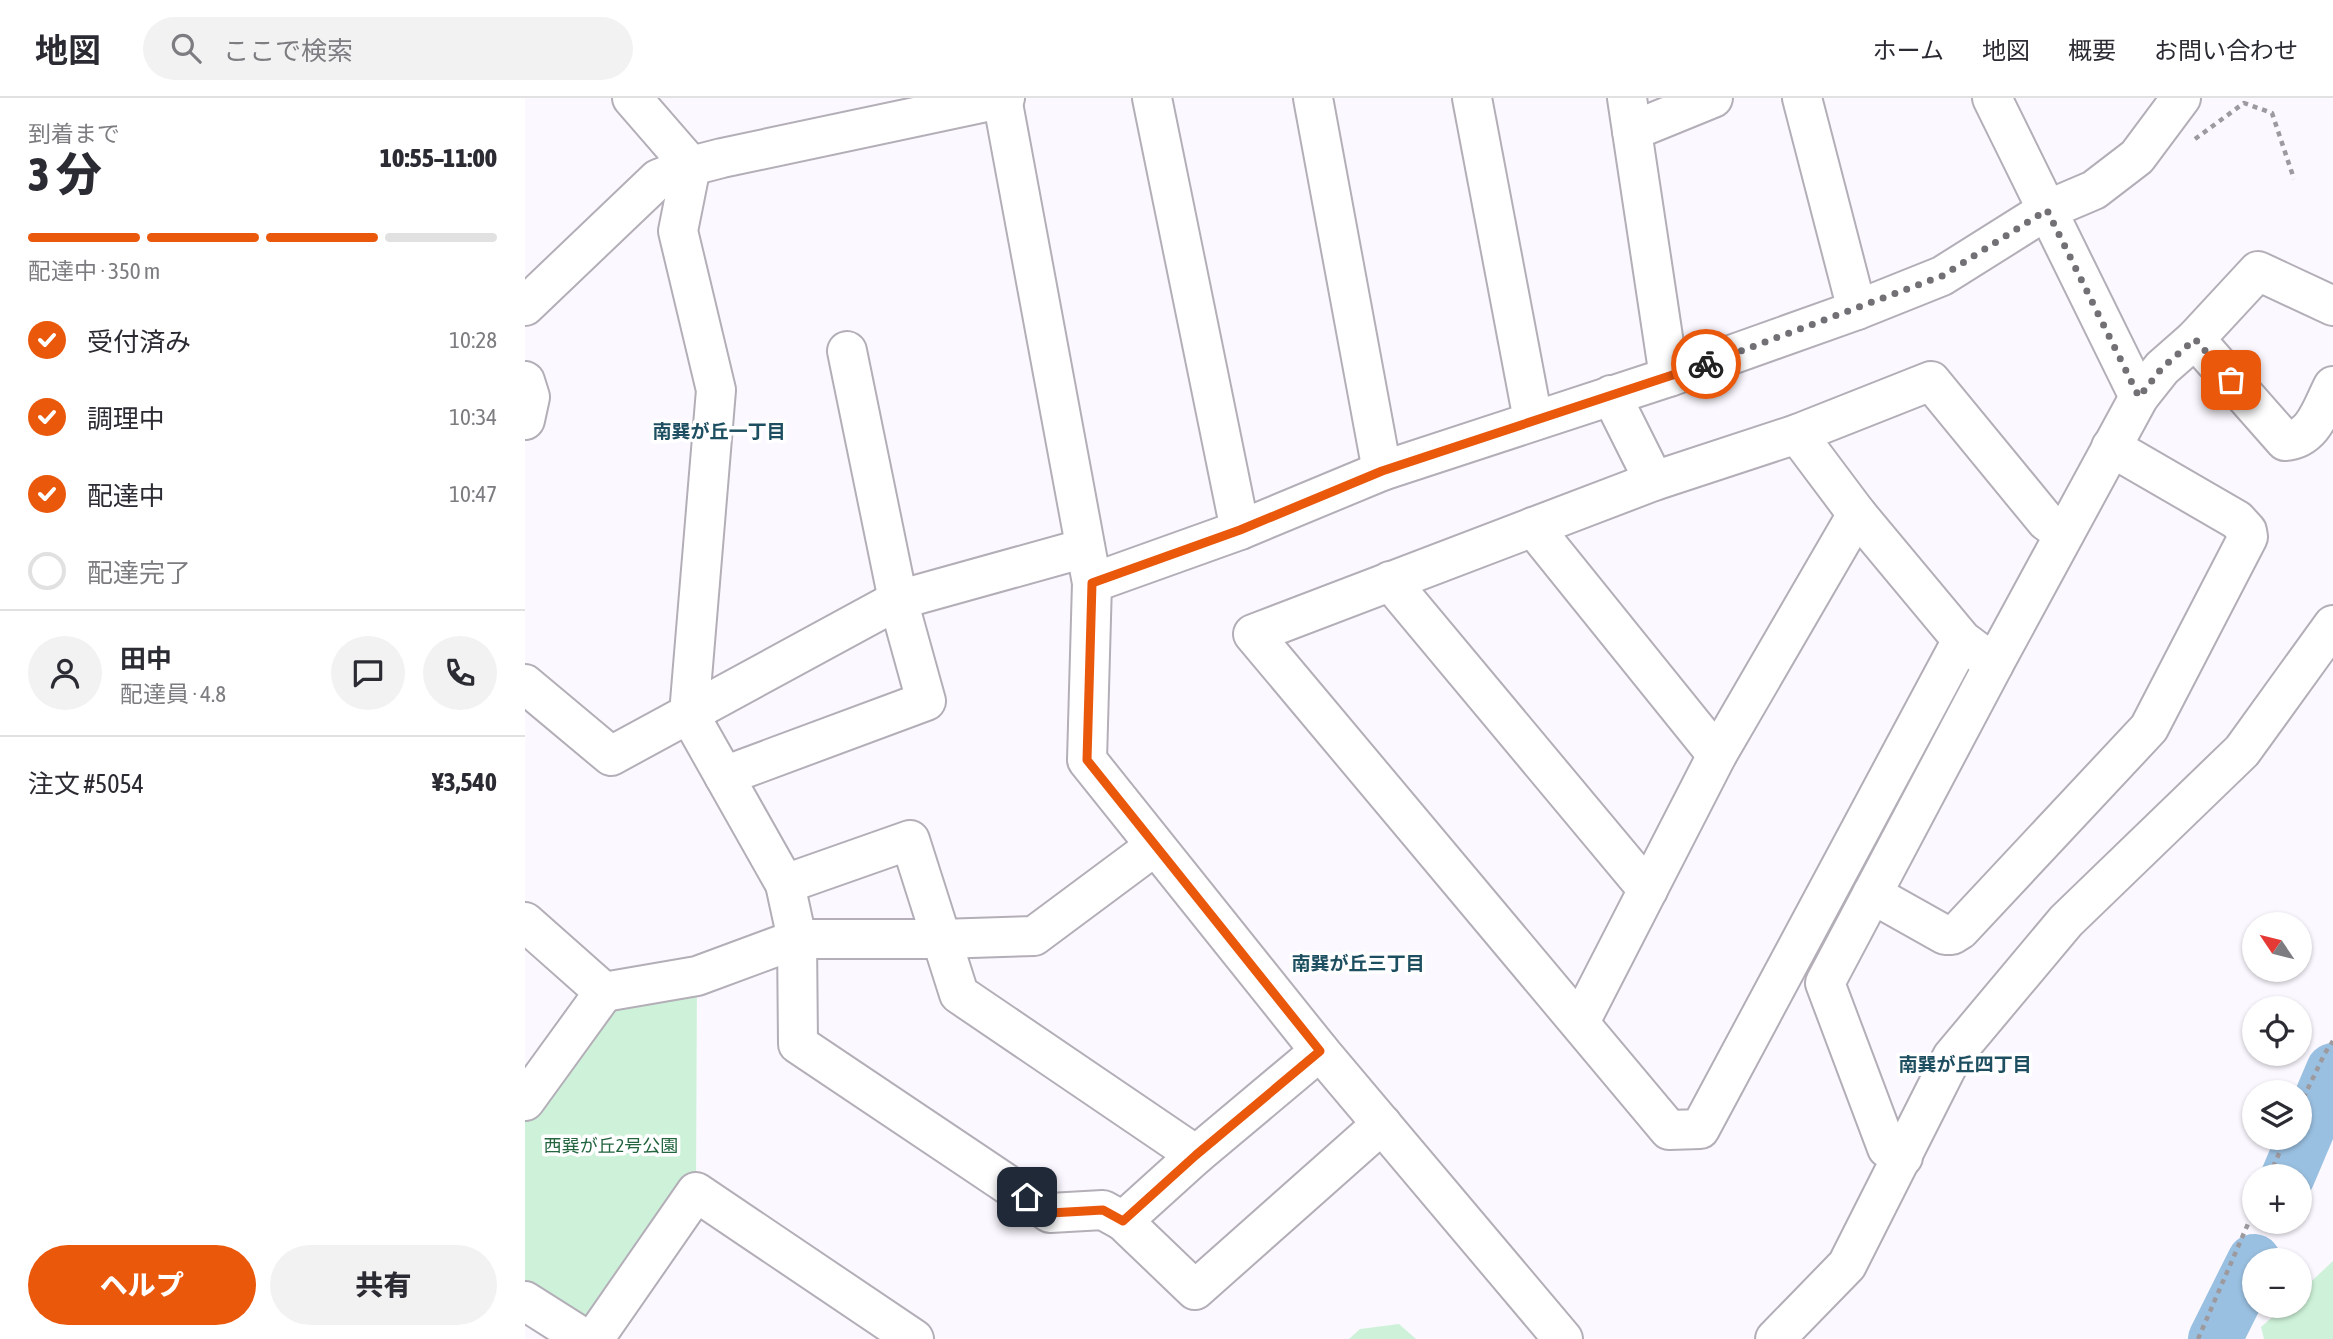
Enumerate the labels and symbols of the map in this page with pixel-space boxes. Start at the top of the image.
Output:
courier [1671,329,1741,399]
pin [2201,350,2261,410]
district label: 南巽が丘一丁目 [652,420,786,442]
north arrow [2242,912,2312,982]
district label: 南巽が丘三丁目 [1291,952,1425,974]
district label: 南巽が丘四丁目 [1898,1053,2032,1075]
park label: 西巽が丘2号公園 [544,1135,678,1156]
pin [997,1167,1057,1227]

